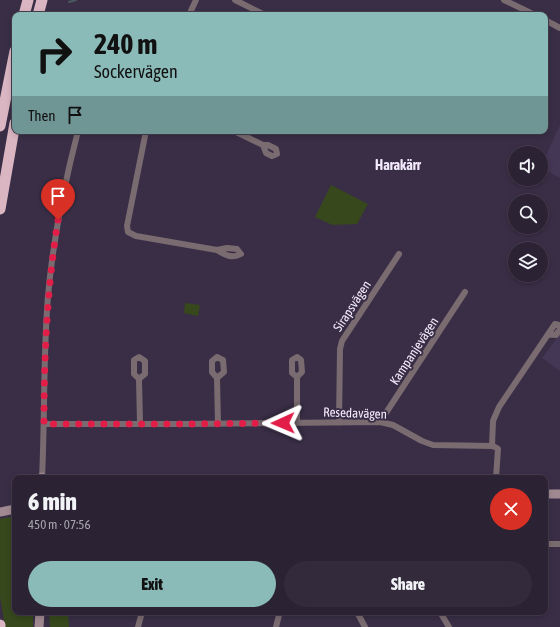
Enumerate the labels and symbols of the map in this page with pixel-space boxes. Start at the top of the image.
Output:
district label: Harakärr [375,157,422,173]
pin [41,179,75,220]
street label: Sirapsvägen [330,278,374,334]
street label: Kampanjevägen [387,314,441,388]
position arrow [262,402,304,444]
street label: Resedavägen [323,404,387,422]

